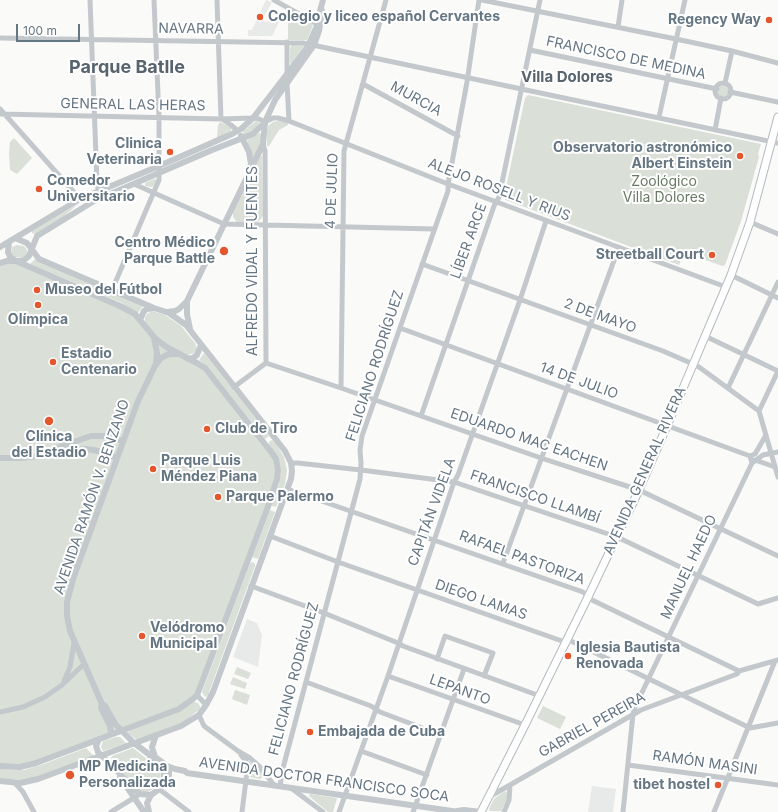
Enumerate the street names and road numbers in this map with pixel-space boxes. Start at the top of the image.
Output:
street label: NAVARRA [158,20,224,38]
street label: FRANCISCO DE MEDINA [545,33,707,83]
street label: MURCIA [388,78,444,120]
street label: GENERAL LAS HERAS [60,95,206,115]
street label: 4 DE JULIO [322,153,342,229]
street label: ALEJO ROSELL Y RIUS [425,155,573,225]
street label: ALFREDO VIDAL Y FUENTES [245,166,261,356]
street label: LÍBER ARCE [448,201,490,281]
street label: FELICIANO RODRÍGUEZ [343,288,407,444]
street label: 2 DE MAYO [561,295,639,337]
street label: 14 DE JULIO [538,359,620,403]
street label: AVENIDA GENERAL RIVERA [600,384,690,558]
street label: AVENIDA RAMÓN V. BENZANO [51,397,133,597]
street label: EDUARDO MAC EACHEN [448,405,610,475]
street label: CAPITÁN VIDELA [405,456,459,568]
street label: FRANCISCO LLAMBÍ [468,467,602,527]
street label: MANUEL HAEDO [658,512,720,622]
street label: RAFAEL PASTORIZA [457,527,587,589]
street label: DIEGO LAMAS [433,576,529,624]
street label: FELICIANO RODRÍGUEZ [265,601,323,757]
street label: LEPANTO [427,671,493,709]
street label: GABRIEL PEREIRA [536,689,648,761]
street label: RAMÓN MASINI [651,747,759,779]
street label: AVENIDA DOCTOR FRANCISCO SOCA [198,754,450,806]

